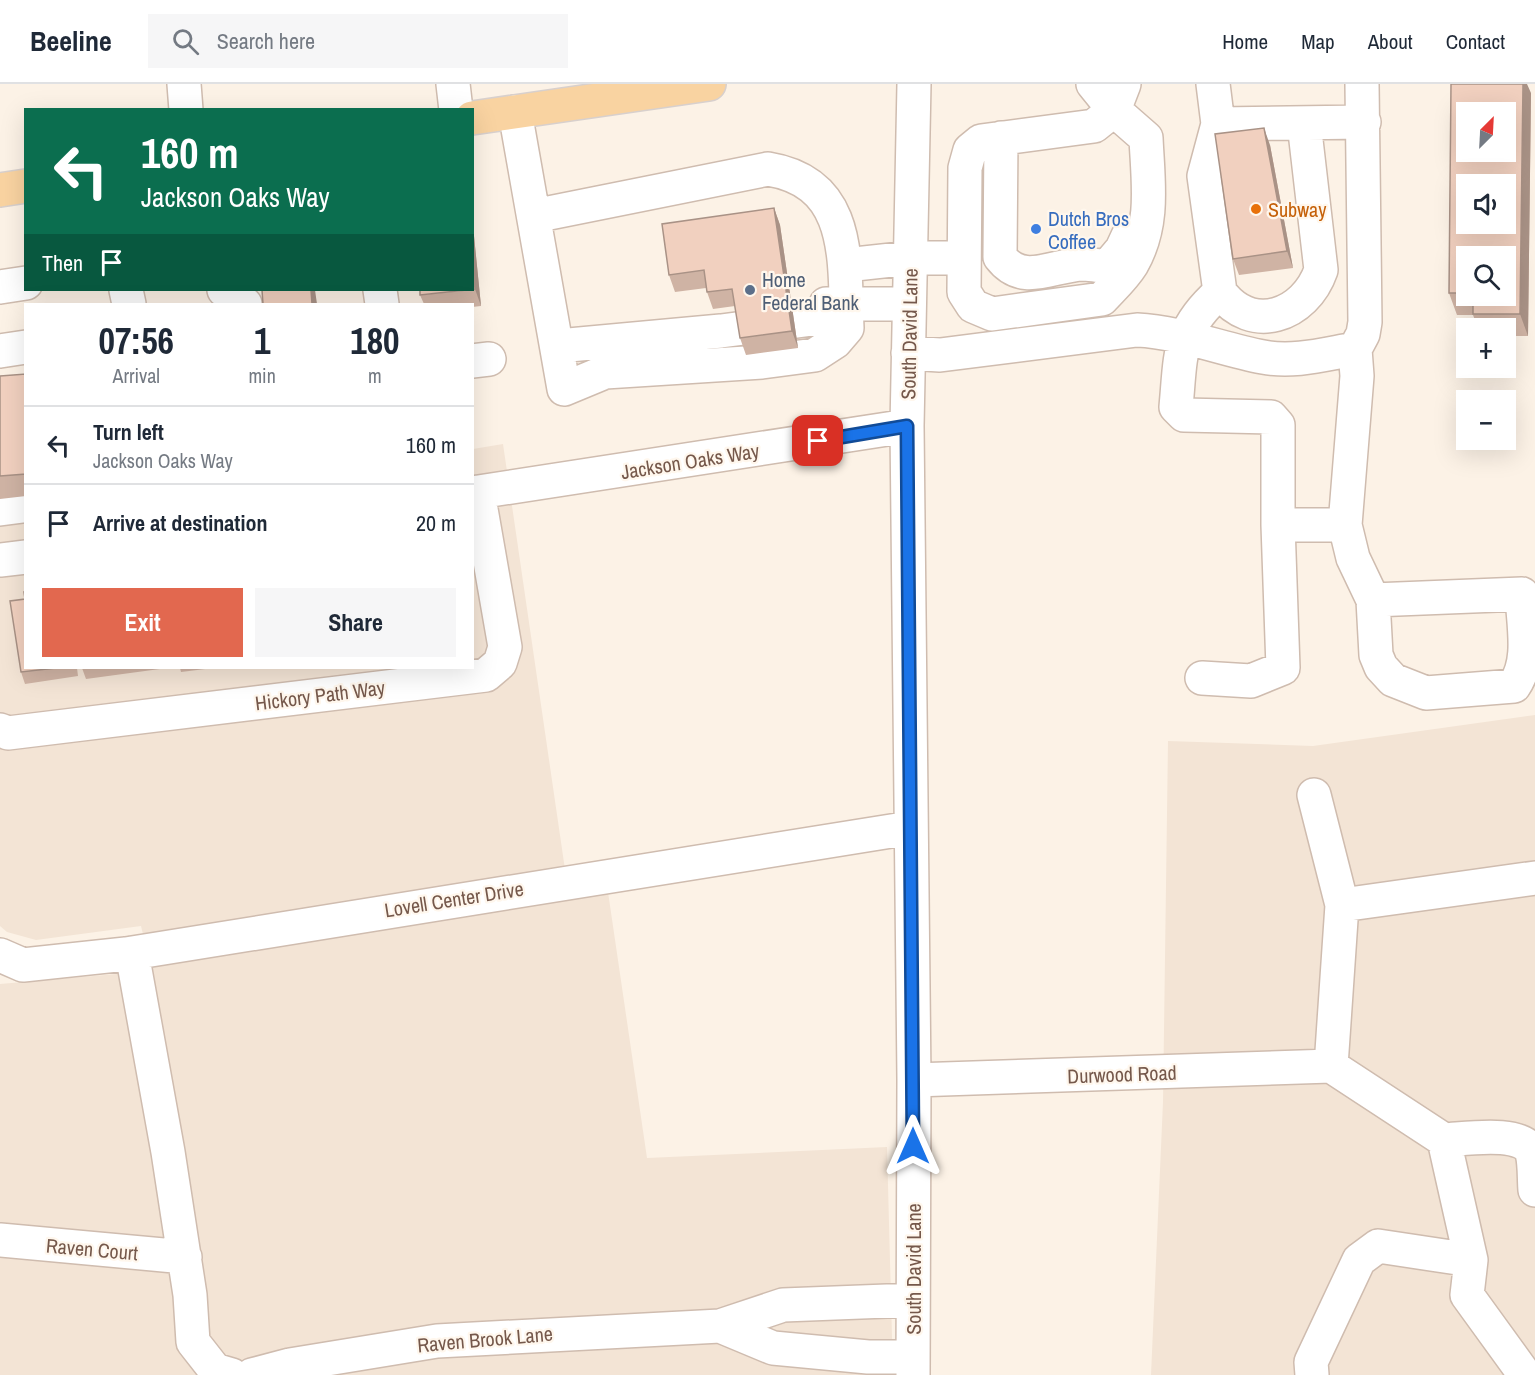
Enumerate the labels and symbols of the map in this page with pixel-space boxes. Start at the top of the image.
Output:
north arrow [1456,102,1516,162]
place label: Subway [1268,196,1327,223]
marker: Subway [1249,202,1263,216]
place label: Dutch Bros Coffee [1048,205,1129,255]
marker: Dutch Bros Coffee [1029,222,1043,236]
place label: Home Federal Bank [762,266,860,316]
street label: South David Lane [894,268,924,400]
marker: Home Federal Bank [743,283,757,297]
pin [792,415,843,466]
street label: Jackson Oaks Way [619,437,762,485]
street label: Hickory Path Way [254,674,387,716]
street label: Lovell Center Drive [383,875,525,923]
street label: Durwood Road [1067,1059,1177,1089]
position arrow [881,1114,945,1178]
street label: South David Lane [900,1203,927,1335]
street label: Raven Court [45,1232,139,1266]
street label: Raven Brook Lane [416,1320,554,1358]

